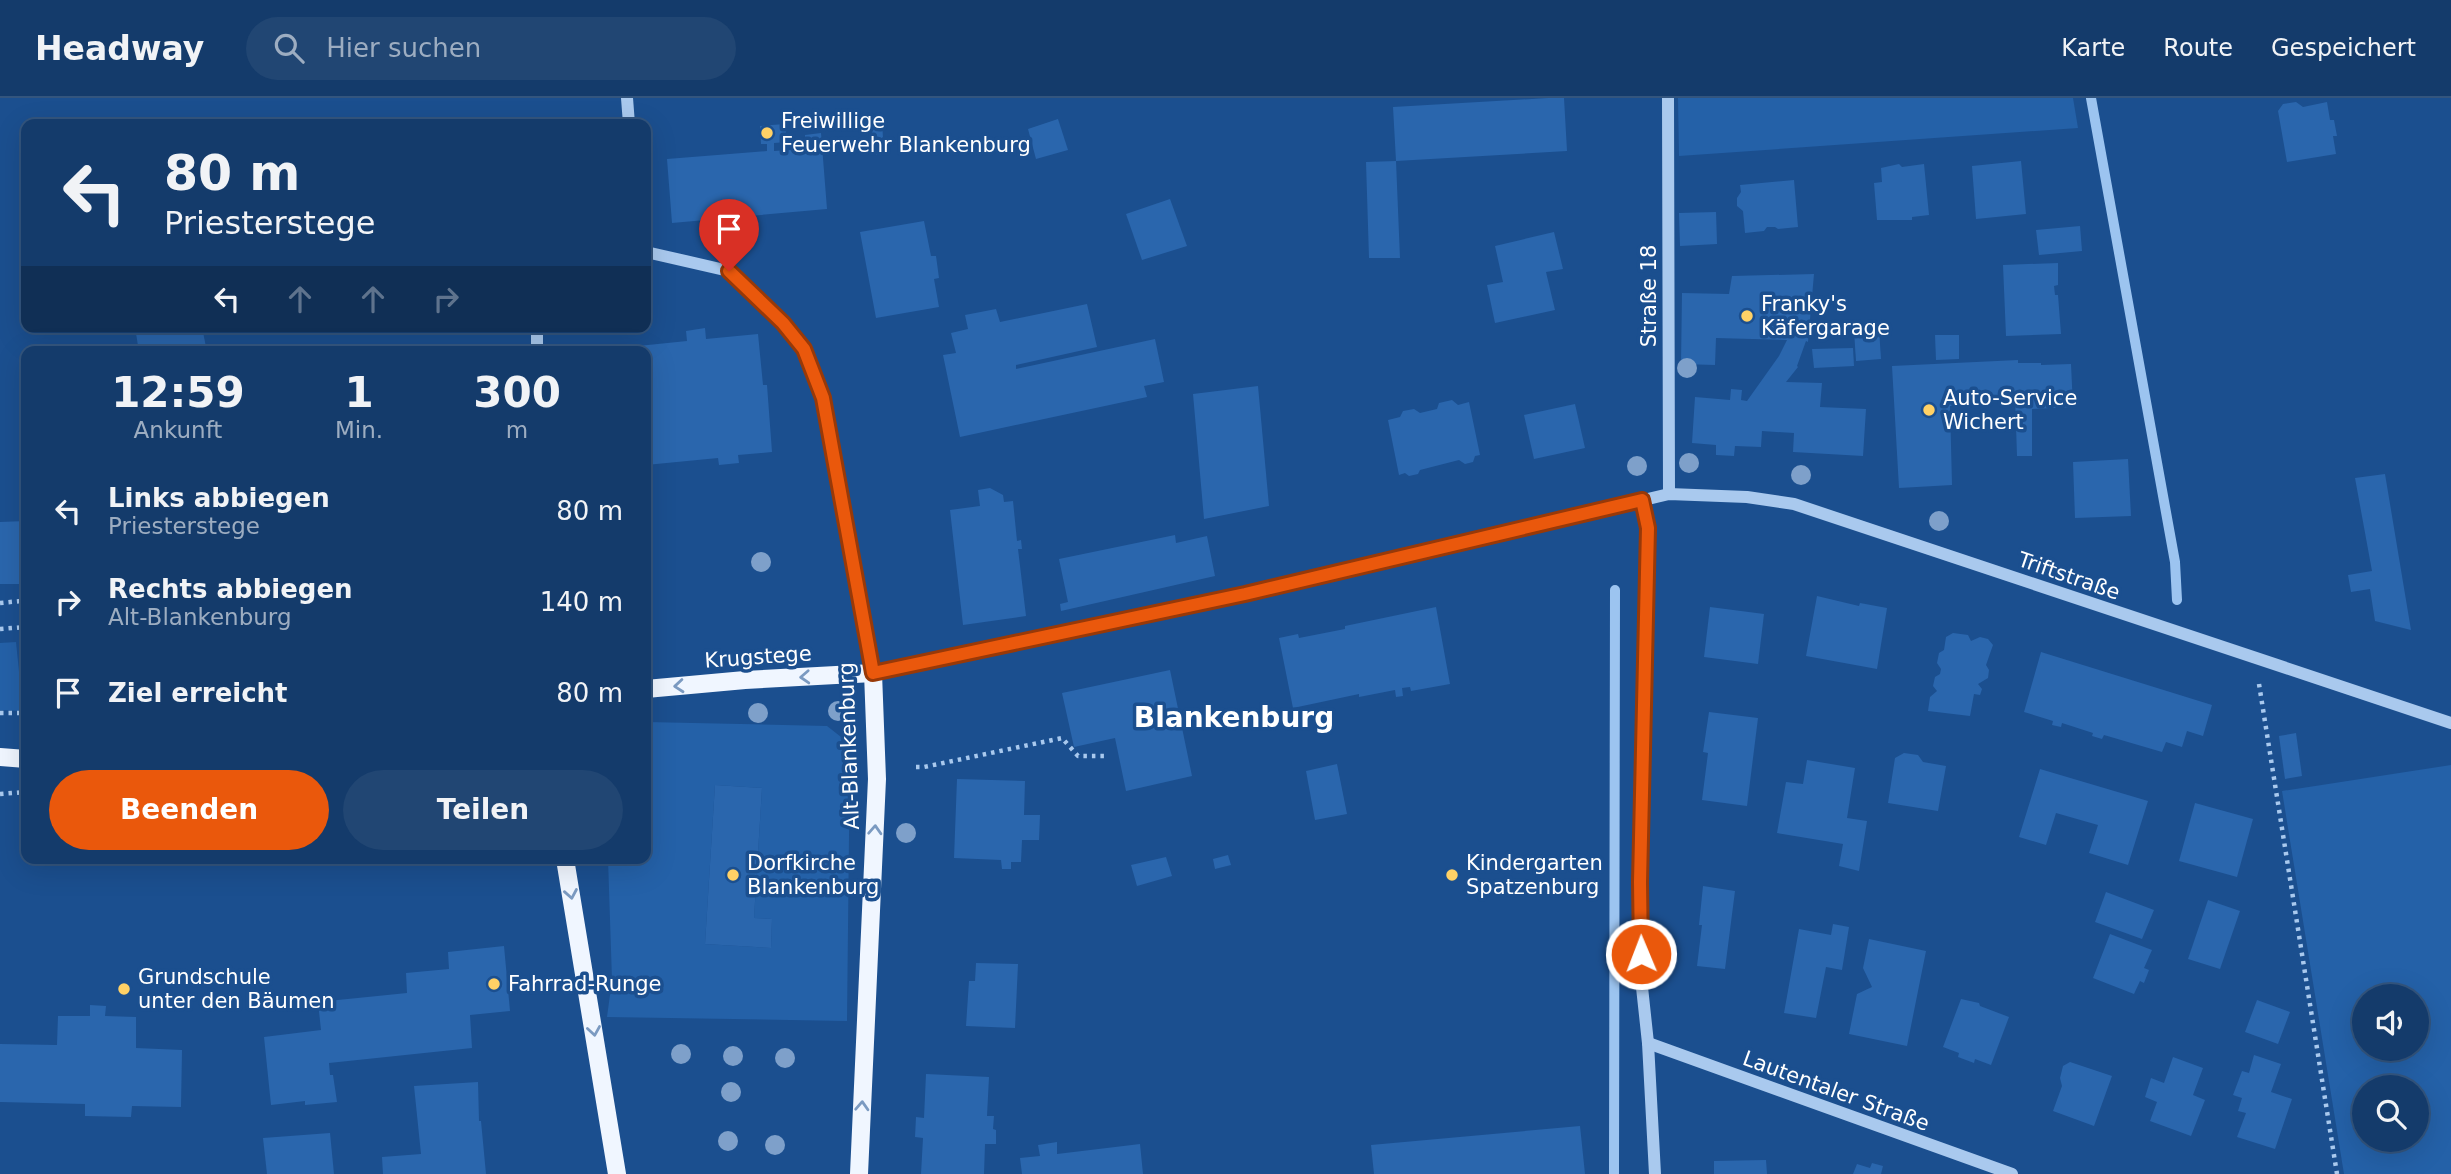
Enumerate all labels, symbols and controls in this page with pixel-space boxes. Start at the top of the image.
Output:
search box [246,17,736,80]
text: Headway [35,29,204,68]
icon: search [270,29,308,67]
text: Hier suchen [326,33,481,63]
text: Karte [2061,34,2125,62]
text: Route [2163,34,2233,62]
text: Gespeichert [2271,34,2416,62]
place label: Freiwillige Feuerwehr Blankenburg [781,109,1031,157]
marker: Freiwillige Feuerwehr Blankenburg [759,125,775,141]
text: 80 m [164,145,300,202]
icon: left [49,147,140,238]
pin [699,199,759,271]
text: Priesterstege [164,204,375,242]
icon: arrive [710,210,748,248]
street label: Straße 18 [1637,245,1661,347]
icon: left [208,280,246,318]
icon: ahead [281,280,319,318]
icon: ahead [354,280,392,318]
icon: right [427,280,465,318]
place label: Franky's Käfergarage [1761,292,1890,340]
marker: Franky's Käfergarage [1739,308,1755,324]
text: 12:59 [111,368,245,417]
text: 1 [344,368,374,417]
text: 300 [473,368,561,417]
place label: Auto-Service Wichert [1943,386,2077,434]
marker: Auto-Service Wichert [1921,402,1937,418]
text: Ankunft [134,417,222,443]
text: Min. [335,417,383,443]
text: m [506,417,528,443]
text: Links abbiegen [108,483,330,513]
icon: left [49,492,87,530]
text: 80 m [556,496,623,526]
text: Priesterstege [108,513,260,539]
street label: Triftstraße [2014,547,2123,605]
text: Rechts abbiegen [108,574,353,604]
icon: right [49,583,87,621]
text: 140 m [540,587,623,617]
text: Alt-Blankenburg [108,604,292,630]
street label: Krugstege [704,641,812,673]
street label: Alt-Blankenburg [834,662,864,830]
one-way arrow [799,669,810,684]
icon: arrive [49,674,87,712]
text: Ziel erreicht [108,678,288,708]
text: 80 m [556,678,623,708]
one-way arrow [673,678,685,693]
district label: Blankenburg [1134,701,1334,734]
button: Beenden [49,770,329,850]
button: Teilen [343,770,623,850]
one-way arrow [867,824,882,835]
place label: Dorfkirche Blankenburg [747,851,879,899]
place label: Kindergarten Spatzenburg [1466,851,1603,899]
marker: Dorfkirche Blankenburg [725,867,741,883]
marker: Kindergarten Spatzenburg [1444,867,1460,883]
one-way arrow [563,888,578,900]
position arrow [1604,917,1678,991]
place label: Grundschule unter den Bäumen [138,965,335,1013]
place label: Fahrrad-Runge [508,972,662,996]
marker: Fahrrad-Runge [486,976,502,992]
marker: Grundschule unter den Bäumen [116,981,132,997]
map controls [2352,984,2429,1152]
button: sound [2352,984,2429,1061]
one-way arrow [586,1025,601,1037]
street label: Lautentaler Straße [1739,1046,1933,1136]
button: search [2352,1075,2429,1152]
one-way arrow [854,1100,869,1111]

